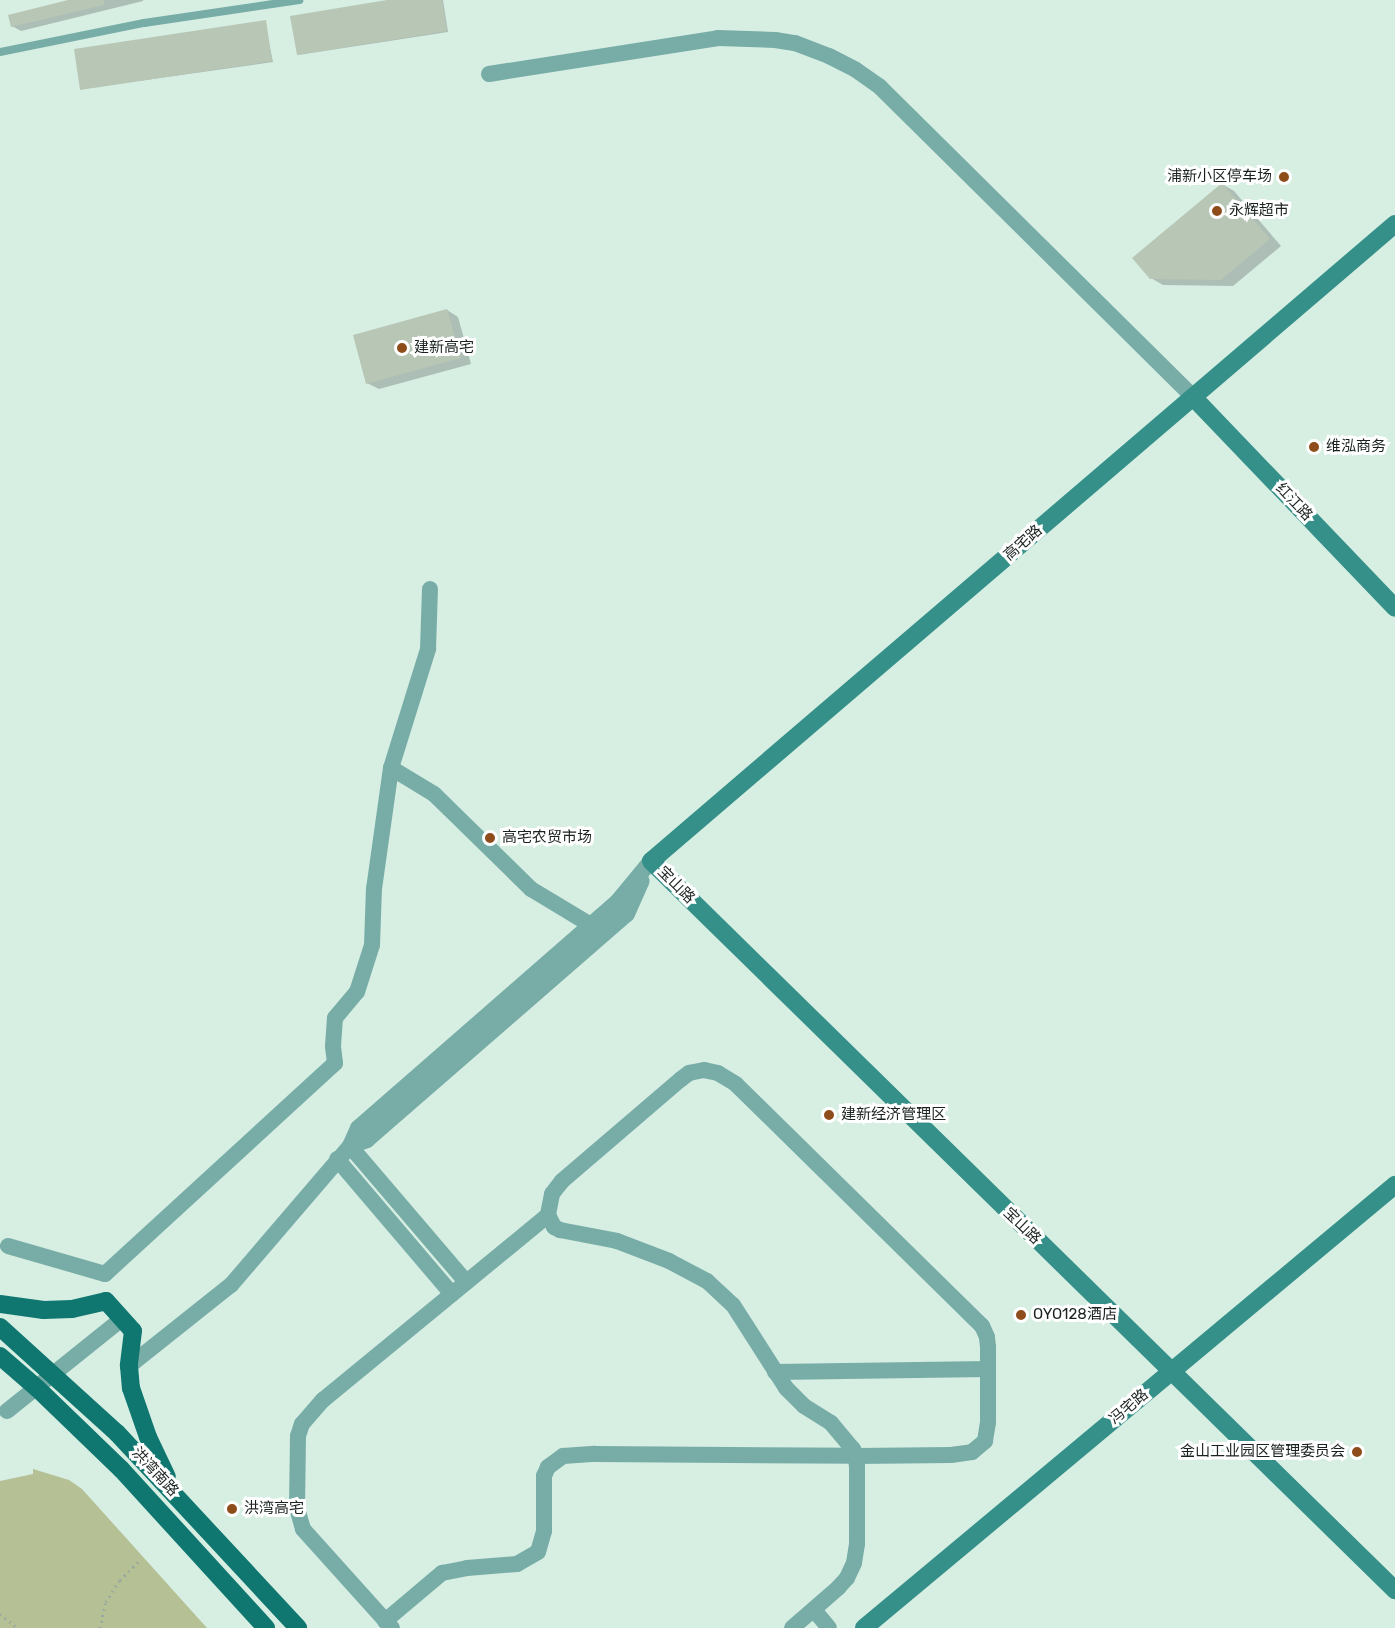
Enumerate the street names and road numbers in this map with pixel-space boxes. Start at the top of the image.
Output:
street label: 红江路 [1272,480,1316,524]
street label: 高宅路 [1000,521,1046,565]
street label: 宝山路 [654,863,698,907]
street label: 宝山路 [1000,1204,1044,1248]
street label: 冯宅路 [1106,1386,1152,1428]
street label: 洪湾南路 [128,1444,182,1500]

